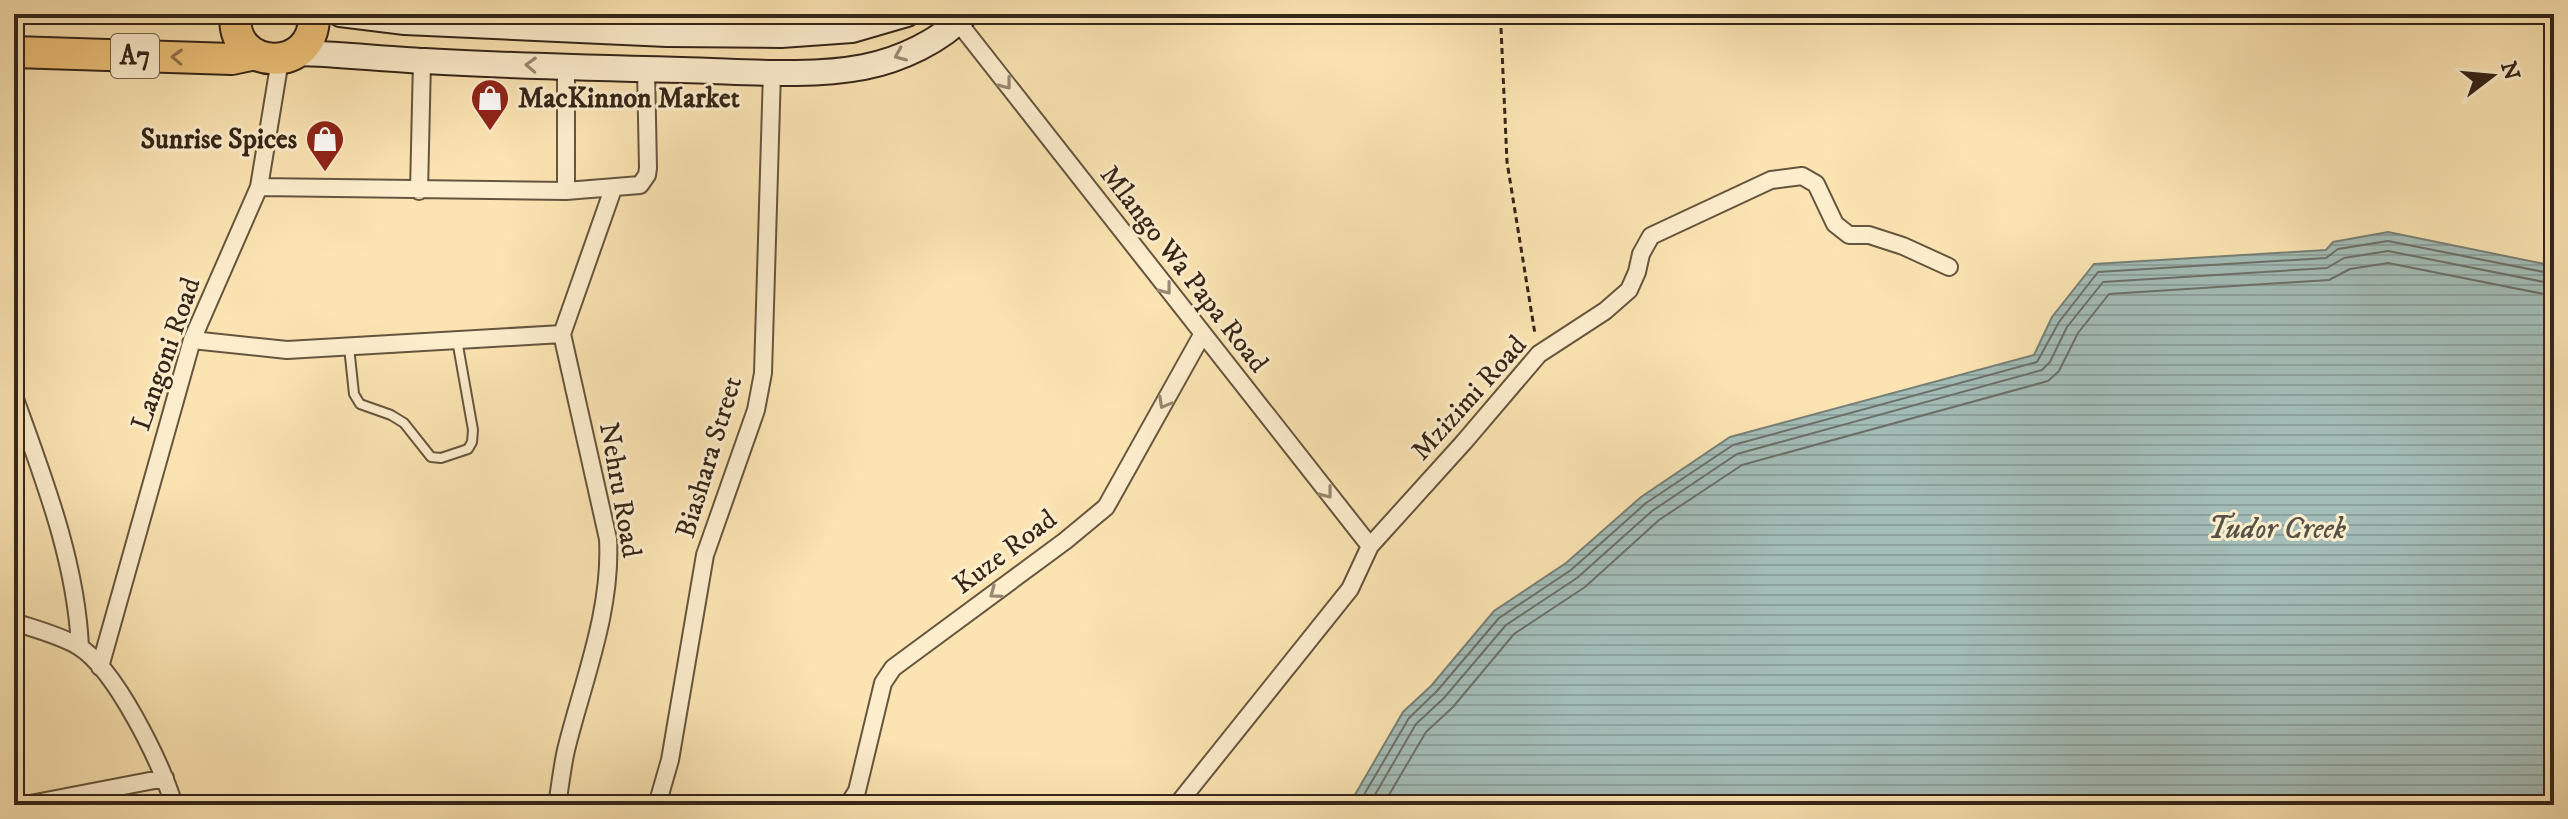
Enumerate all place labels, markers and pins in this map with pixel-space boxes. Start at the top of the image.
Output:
shop icon: MacKinnon Market [469,77,511,132]
place label: MacKinnon Market [518,81,740,116]
shop icon: Sunrise Spices [304,118,346,173]
place label: Sunrise Spices [141,122,298,157]

